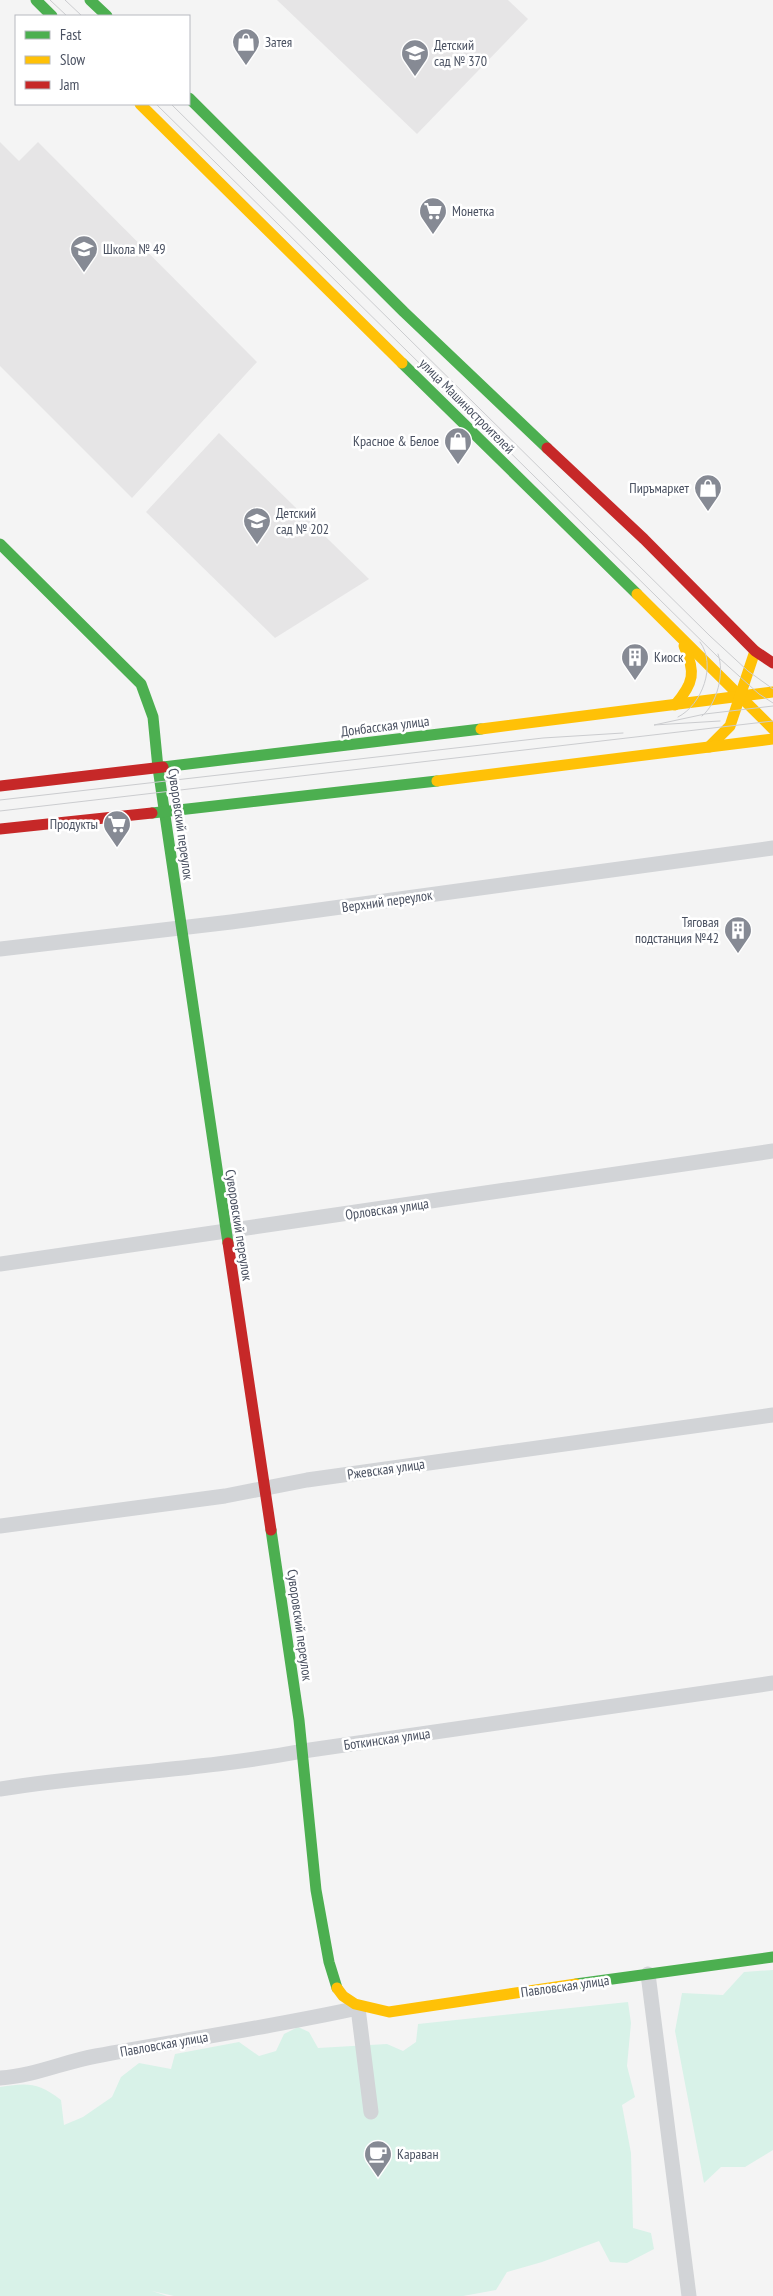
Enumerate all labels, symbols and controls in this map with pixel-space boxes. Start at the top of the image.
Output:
legend [15,15,190,105]
text: Fast [60,25,81,44]
shop icon: Затея [231,27,261,66]
place label: Затея [265,33,292,51]
place label: Детский сад № 370 [434,36,487,70]
school or university icon: Детский сад № 370 [400,38,430,77]
text: Slow [60,50,85,69]
text: Jam [59,75,79,94]
supermarket icon: Монетка [418,196,448,235]
place label: Монетка [452,202,494,220]
school or university icon: Школа № 49 [69,234,99,273]
place label: Школа № 49 [103,240,166,258]
street label: улица Машиностроителей [415,354,519,458]
shop icon: Красное & Белое [443,426,473,465]
place label: Красное & Белое [353,432,439,450]
shop icon: Пиръмаркет [693,473,723,512]
place label: Пиръмаркет [629,479,690,497]
place label: Детский сад № 202 [276,504,329,538]
school or university icon: Детский сад № 202 [242,506,272,545]
building icon: Киоск [620,642,650,681]
place label: Киоск [654,648,684,666]
street label: Донбасская улица [340,712,430,740]
street label: Суворовский переулок [164,767,198,881]
supermarket icon: Продукты [102,809,132,848]
place label: Продукты [50,815,98,833]
street label: Верхний переулок [341,886,434,916]
place label: Тяговая подстанция №42 [635,913,719,947]
building icon: Тяговая подстанция №42 [723,915,753,954]
street label: Суворовский переулок [221,1168,257,1282]
street label: Орловская улица [344,1194,430,1224]
street label: Ржевская улица [346,1455,426,1483]
street label: Суворовский переулок [283,1568,317,1682]
street label: Боткинская улица [343,1724,431,1754]
street label: Павловская улица [520,1971,610,2001]
street label: Павловская улица [119,2027,209,2061]
cafe icon: Караван [363,2139,393,2178]
place label: Караван [397,2145,439,2163]

